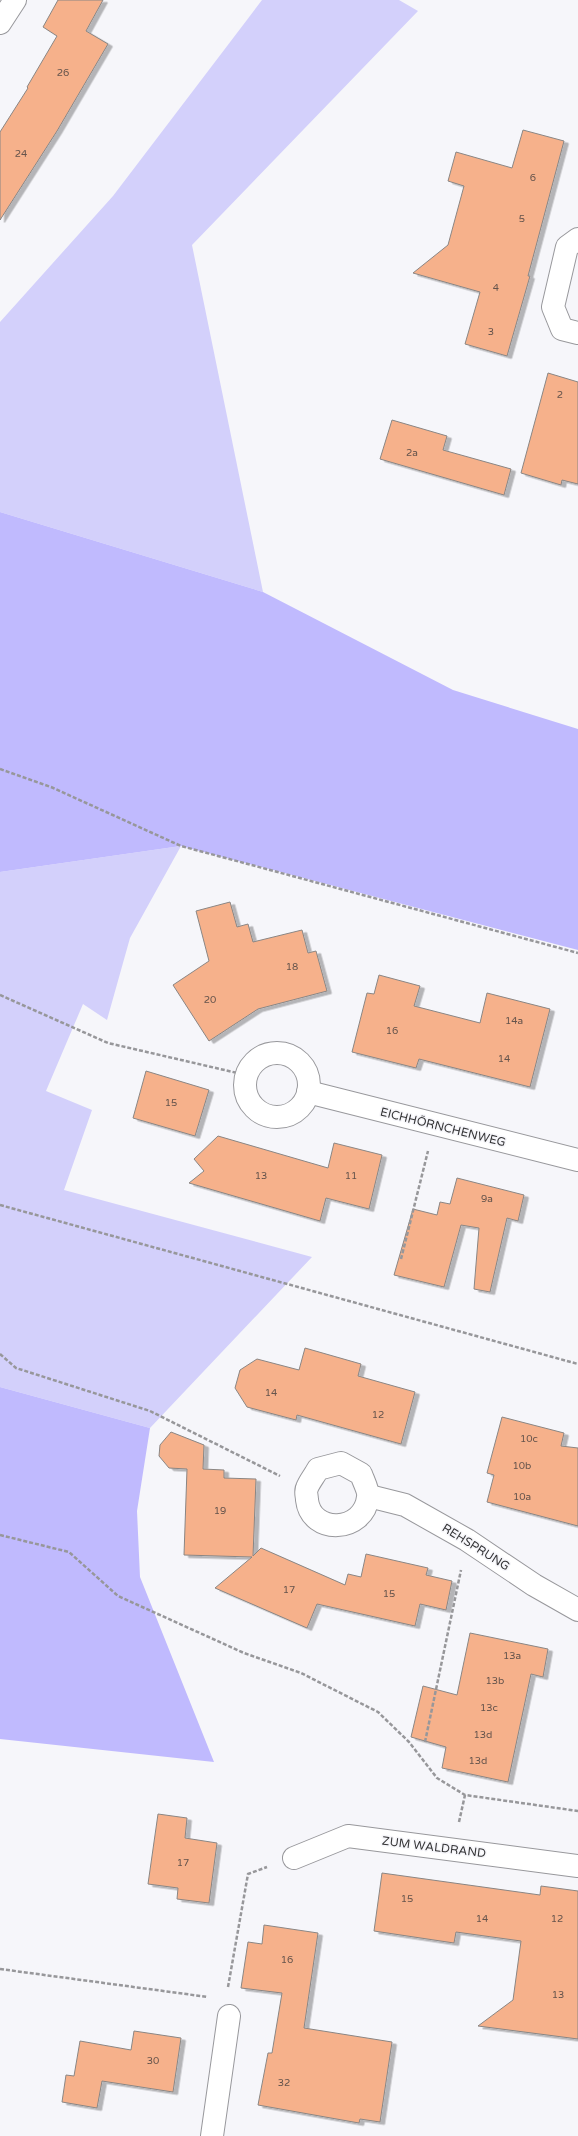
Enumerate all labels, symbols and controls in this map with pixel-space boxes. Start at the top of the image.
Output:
house number: 26 [57,67,69,79]
house number: 24 [15,148,27,160]
house number: 6 [530,172,536,184]
house number: 5 [519,213,525,225]
house number: 4 [493,282,499,294]
house number: 3 [488,326,494,338]
house number: 2 [557,389,563,401]
house number: 2a [406,447,418,459]
house number: 18 [286,961,298,973]
house number: 20 [204,994,216,1006]
house number: 14a [505,1015,523,1027]
house number: 16 [386,1025,398,1037]
house number: 14 [498,1053,510,1065]
house number: 15 [165,1097,177,1109]
street label: EICHHÖRNCHENWEG [379,1105,507,1149]
house number: 13 [255,1170,267,1182]
house number: 11 [345,1170,357,1182]
house number: 9a [481,1193,493,1205]
house number: 14 [265,1387,277,1399]
house number: 12 [372,1409,384,1421]
house number: 10c [520,1433,538,1445]
house number: 10b [513,1460,531,1472]
house number: 10a [513,1491,531,1503]
house number: 19 [214,1505,226,1517]
street label: REHSPRUNG [440,1521,512,1573]
house number: 17 [283,1584,295,1596]
house number: 15 [383,1588,395,1600]
house number: 13a [503,1650,521,1662]
house number: 13b [486,1675,504,1687]
house number: 13c [480,1702,498,1714]
house number: 13d [474,1729,492,1741]
house number: 13d [469,1755,487,1767]
street label: ZUM WALDRAND [381,1834,487,1860]
house number: 17 [177,1857,189,1869]
house number: 15 [401,1893,413,1905]
house number: 14 [476,1913,488,1925]
house number: 12 [551,1913,563,1925]
house number: 16 [281,1954,293,1966]
house number: 13 [552,1989,564,2001]
house number: 30 [147,2055,159,2067]
house number: 32 [278,2077,290,2089]

